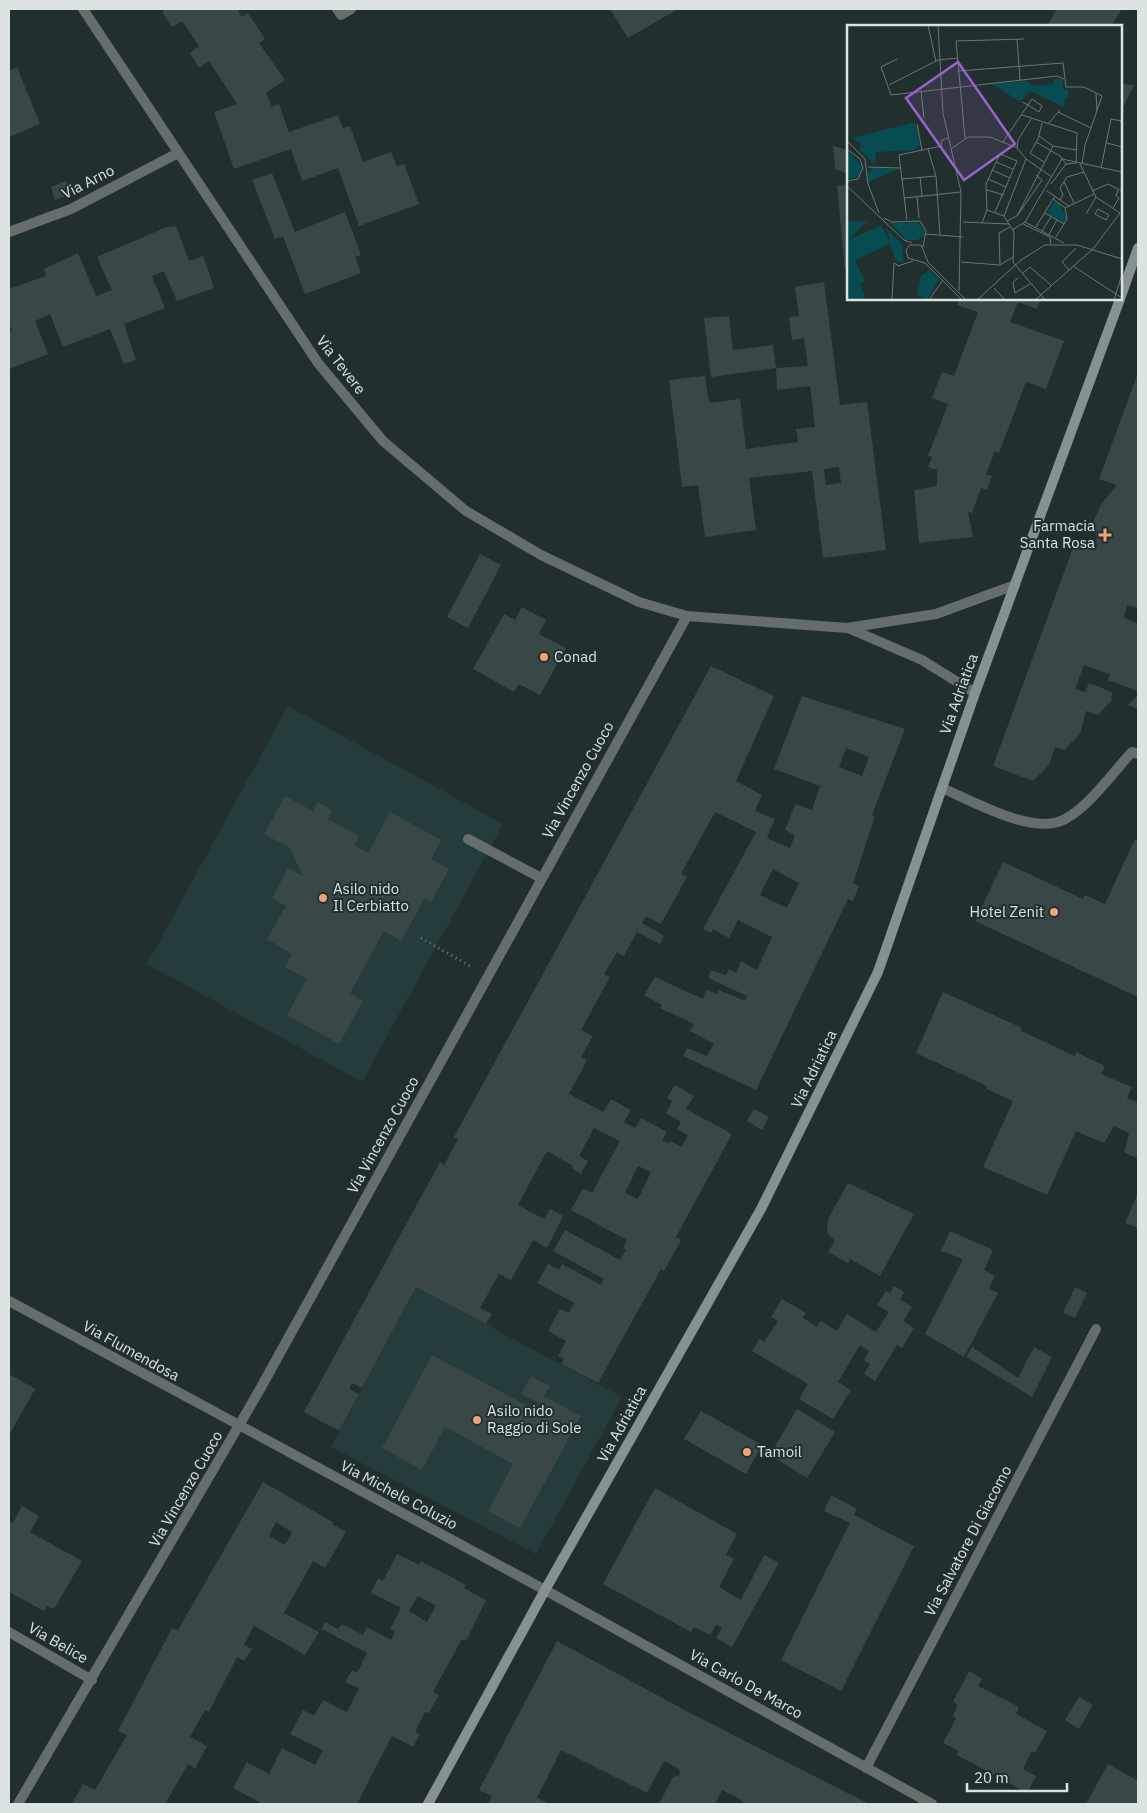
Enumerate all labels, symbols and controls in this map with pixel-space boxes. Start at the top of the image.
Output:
inset map [847,25,1122,300]
street label: Via Arno [58,160,117,203]
street label: Via Tevere [313,332,370,398]
place label: Farmacia Santa Rosa [1020,516,1095,552]
marker: Farmacia Santa Rosa [1099,529,1111,541]
place label: Conad [554,647,597,666]
marker: Conad [538,651,550,663]
street label: Via Adriatica [935,651,982,737]
street label: Via Vincenzo Cuoco [538,718,618,842]
place label: Asilo nido Il Cerbiatto [333,879,409,915]
marker: Asilo nido Il Cerbiatto [317,892,329,904]
place label: Hotel Zenit [970,902,1044,921]
marker: Hotel Zenit [1048,906,1060,918]
street label: Via Adriatica [786,1027,841,1111]
street label: Via Vincenzo Cuoco [343,1073,423,1197]
street label: Via Flumendosa [80,1316,183,1385]
street label: Via Adriatica [593,1382,650,1465]
place label: Asilo nido Raggio di Sole [487,1401,581,1437]
marker: Asilo nido Raggio di Sole [471,1414,483,1426]
street label: Via Vincenzo Cuoco [145,1427,227,1550]
place label: Tamoil [757,1442,802,1461]
marker: Tamoil [741,1446,753,1458]
street label: Via Michele Coluzio [337,1456,461,1533]
street label: Via Salvatore Di Giacomo [920,1462,1015,1619]
street label: Via Belice [25,1618,92,1667]
street label: Via Carlo De Marco [686,1645,806,1723]
scale bar [967,1760,1067,1792]
text: 20 m [974,1768,1009,1787]

